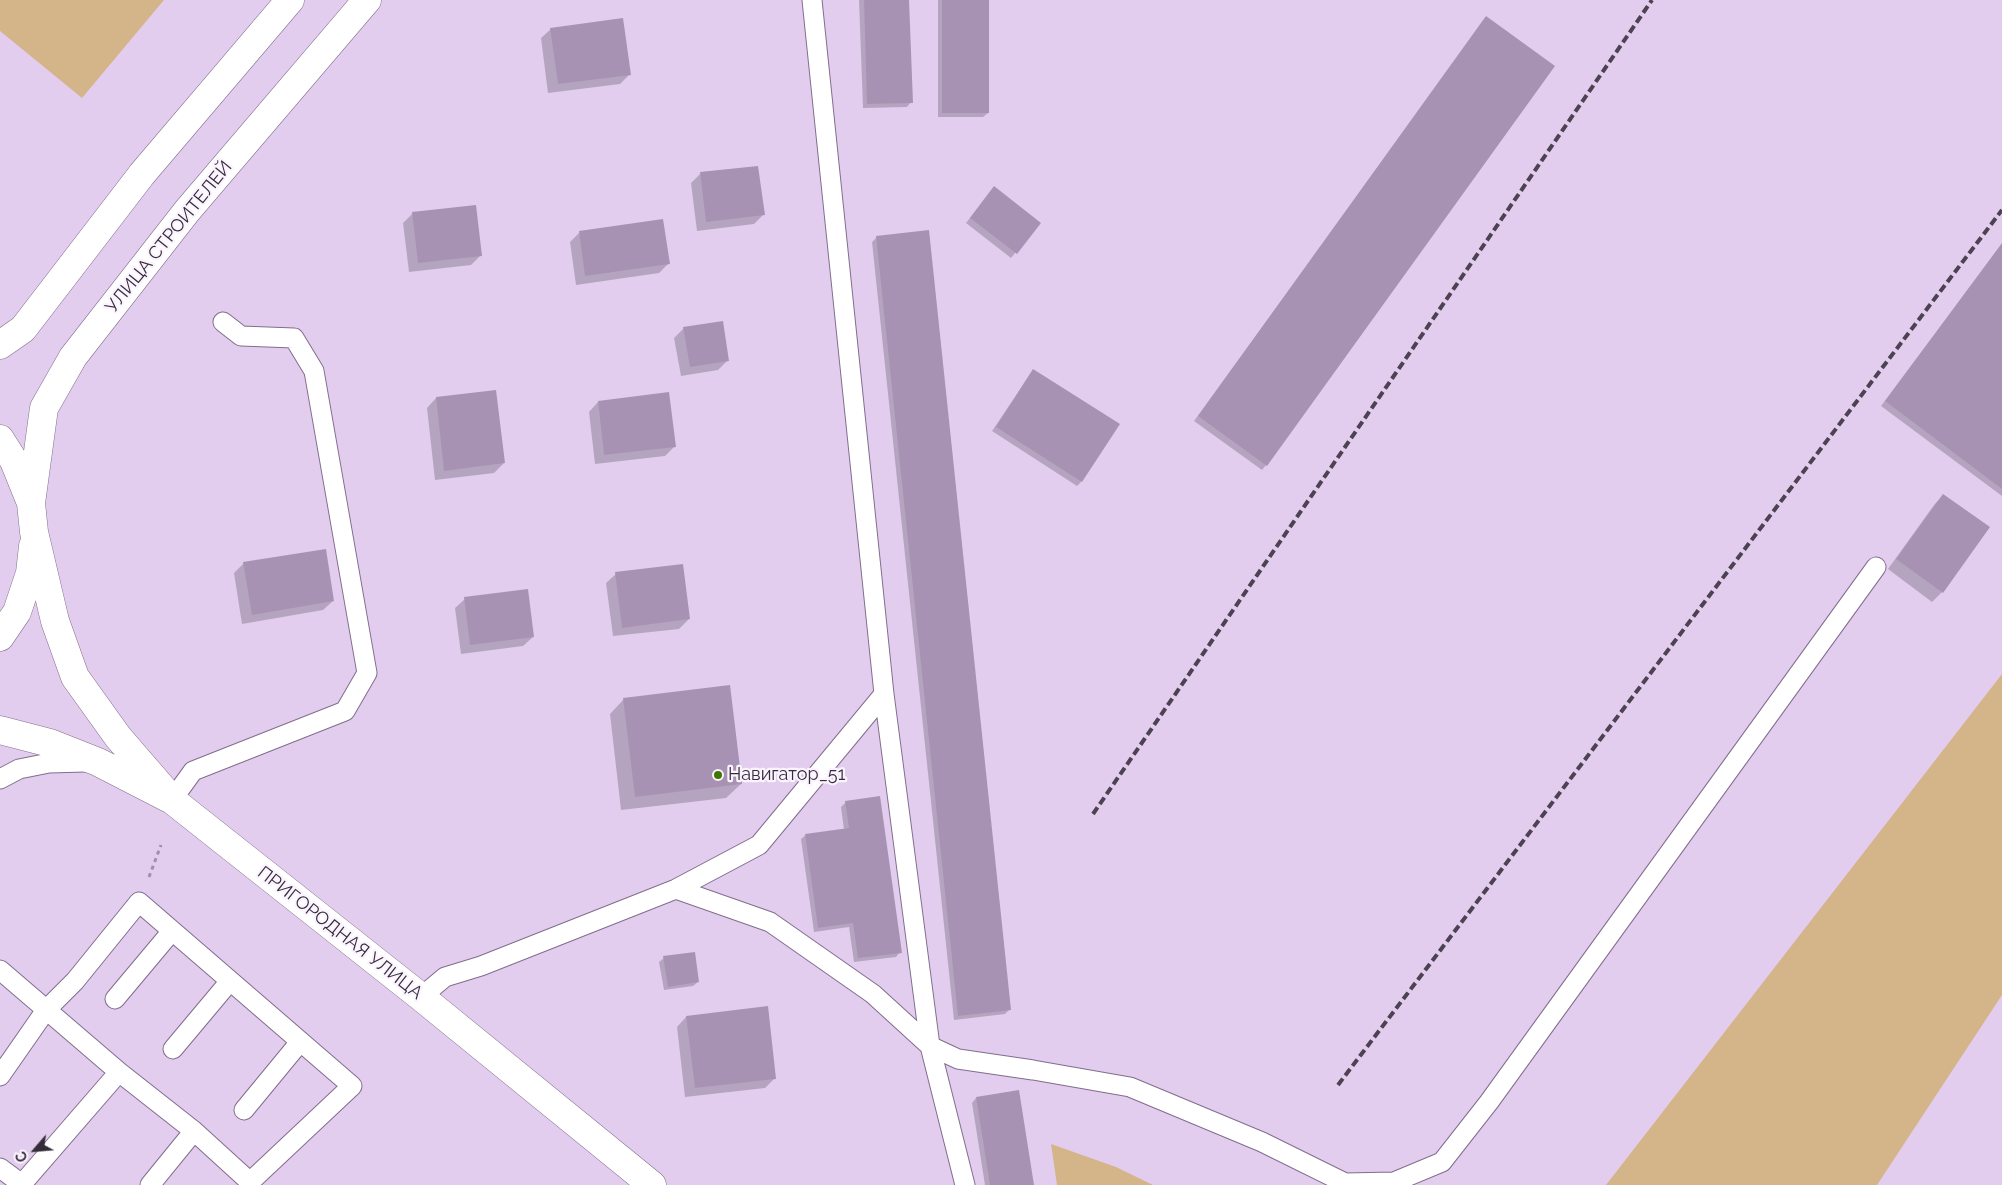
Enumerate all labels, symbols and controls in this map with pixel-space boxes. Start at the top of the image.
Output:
street label: УЛИЦА СТРОИТЕЛЕЙ [101,157,237,317]
place label: Навигатор_51 [728,764,845,786]
marker: Навигатор_51 [712,769,724,781]
street label: ПРИГОРОДНАЯ УЛИЦА [253,862,427,1004]
north arrow [10,1125,60,1175]
text: С [12,1149,31,1165]

